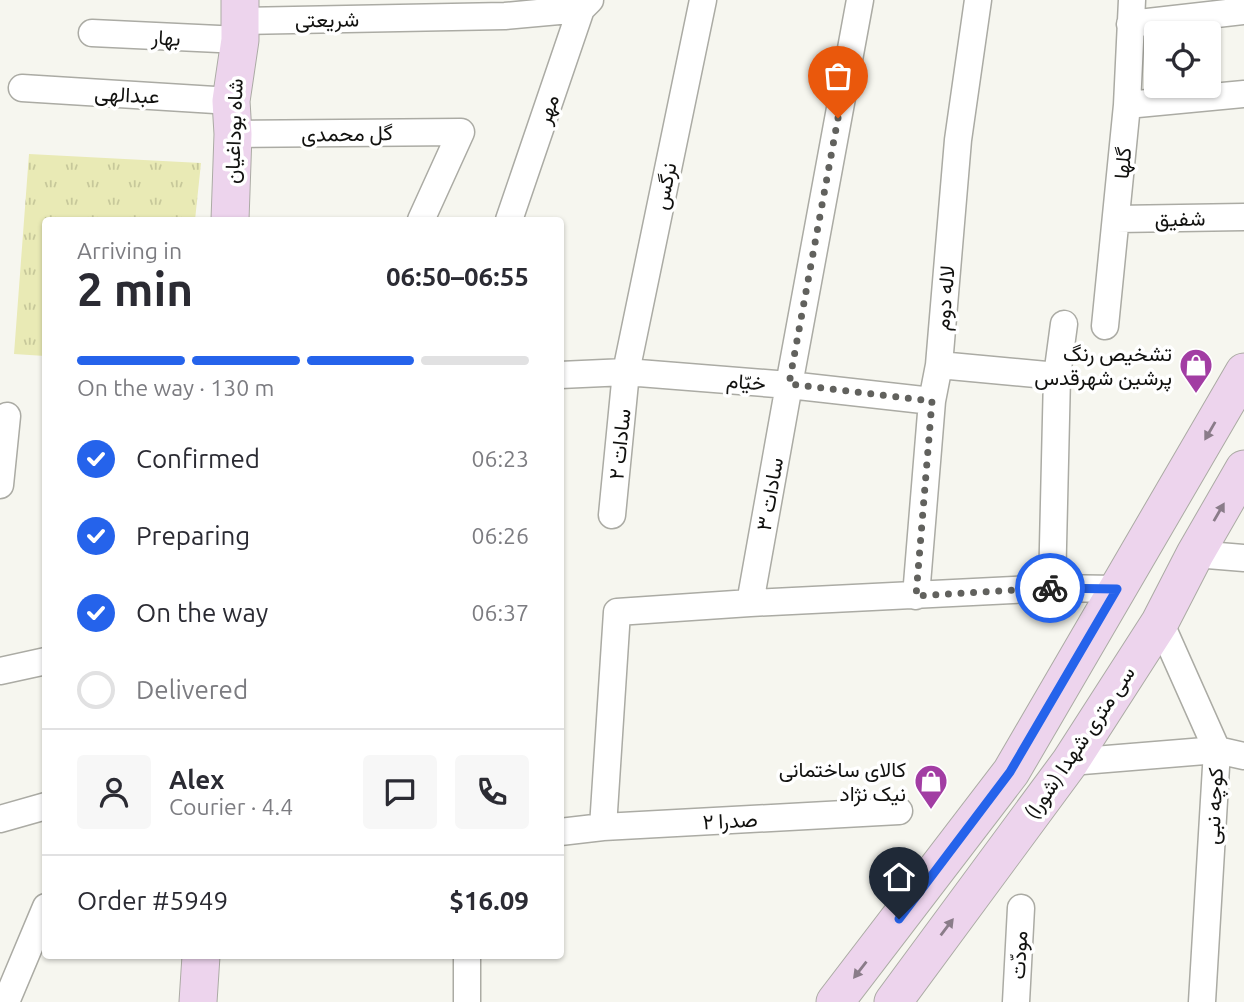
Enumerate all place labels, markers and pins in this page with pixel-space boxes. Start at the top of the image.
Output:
pin [808,46,868,118]
place label: تشخیص رنگ پرشین شهرقدس [1034,341,1172,392]
shop icon: تشخیص رنگ پرشین شهرقدس [1177,346,1215,395]
place label: کالای ساختمانی نیک نژاد [779,757,906,807]
shop icon: کالای ساختمانی نیک نژاد [912,762,950,811]
pin [869,847,929,919]

